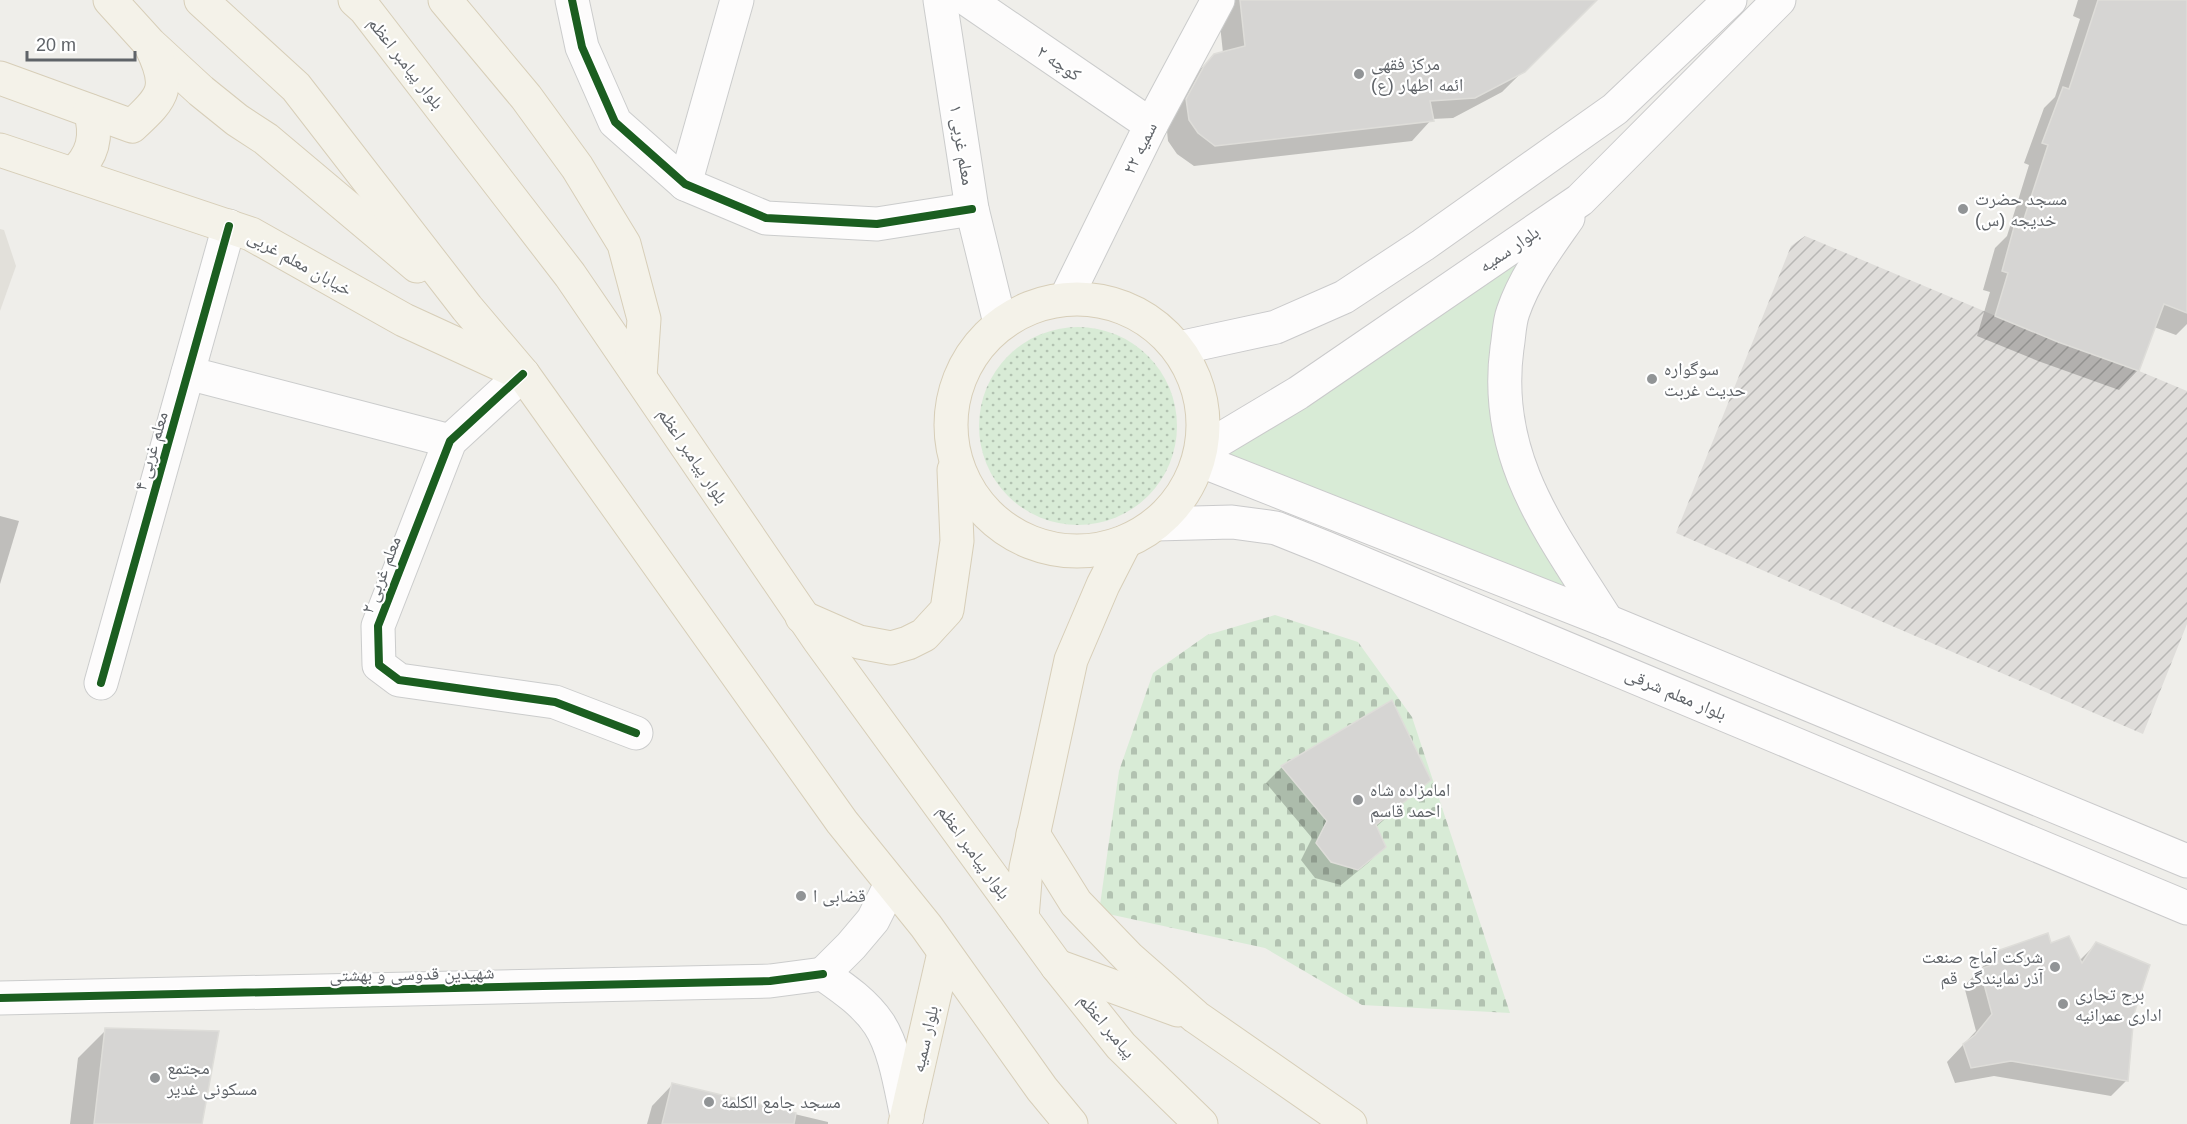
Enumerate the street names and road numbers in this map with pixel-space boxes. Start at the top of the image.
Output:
street label: بلوار پیامبر اعظم [362,13,448,114]
street label: کوچه ۲ [1033,41,1085,86]
street label: معلم غربی ۱ [944,103,978,187]
street label: سمیه ۲۲ [1119,119,1161,177]
street label: بلوار سمیه [1475,222,1543,277]
street label: خیابان معلم غربی [244,226,355,302]
street label: بلوار پیامبر اعظم [652,404,732,509]
street label: معلم غربی ۴ [130,409,174,493]
street label: معلم غربی ۲ [357,533,407,617]
street label: بلوار معلم شرقی [1622,664,1729,726]
street label: بلوار پیامبر اعظم [932,801,1015,904]
street label: شهیدین قدوسی و بهشتی [329,963,495,986]
street label: پیامبر اعظم [1073,990,1139,1063]
street label: بلوار سمیه [908,1004,943,1074]

